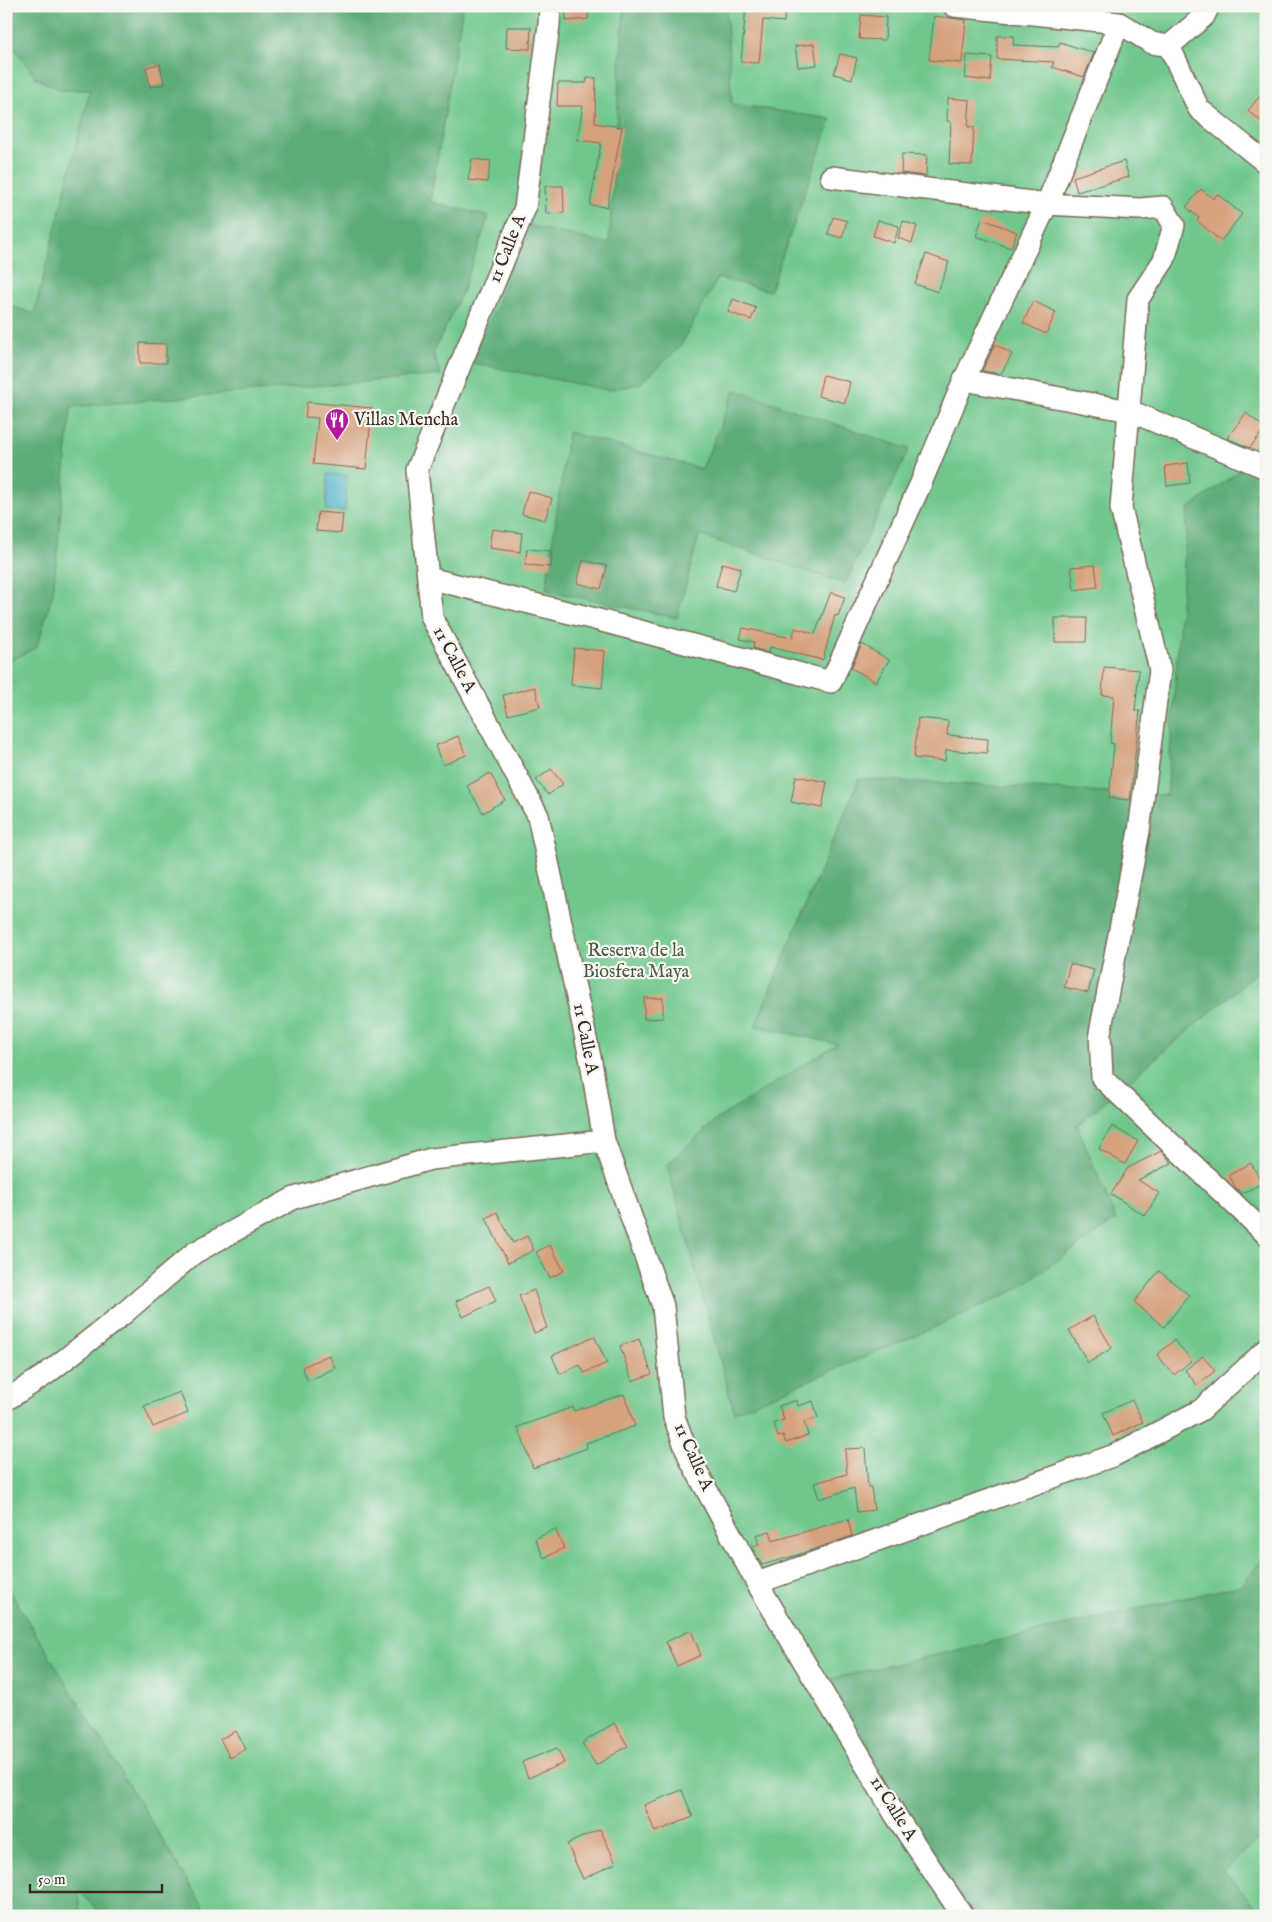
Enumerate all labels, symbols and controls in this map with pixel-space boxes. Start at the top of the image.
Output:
street label: 11 Calle A [484,210,532,287]
restaurant icon: Villas Mencha [324,407,350,441]
place label: Villas Mencha [353,409,458,432]
street label: 11 Calle A [427,623,481,698]
park label: Reserva de la Biosfera Maya [583,940,690,984]
street label: 11 Calle A [567,1001,603,1077]
street label: 11 Calle A [668,1419,719,1495]
street label: 11 Calle A [864,1772,922,1846]
scale bar [30,1862,162,1894]
text: 50 m [38,1870,66,1889]

